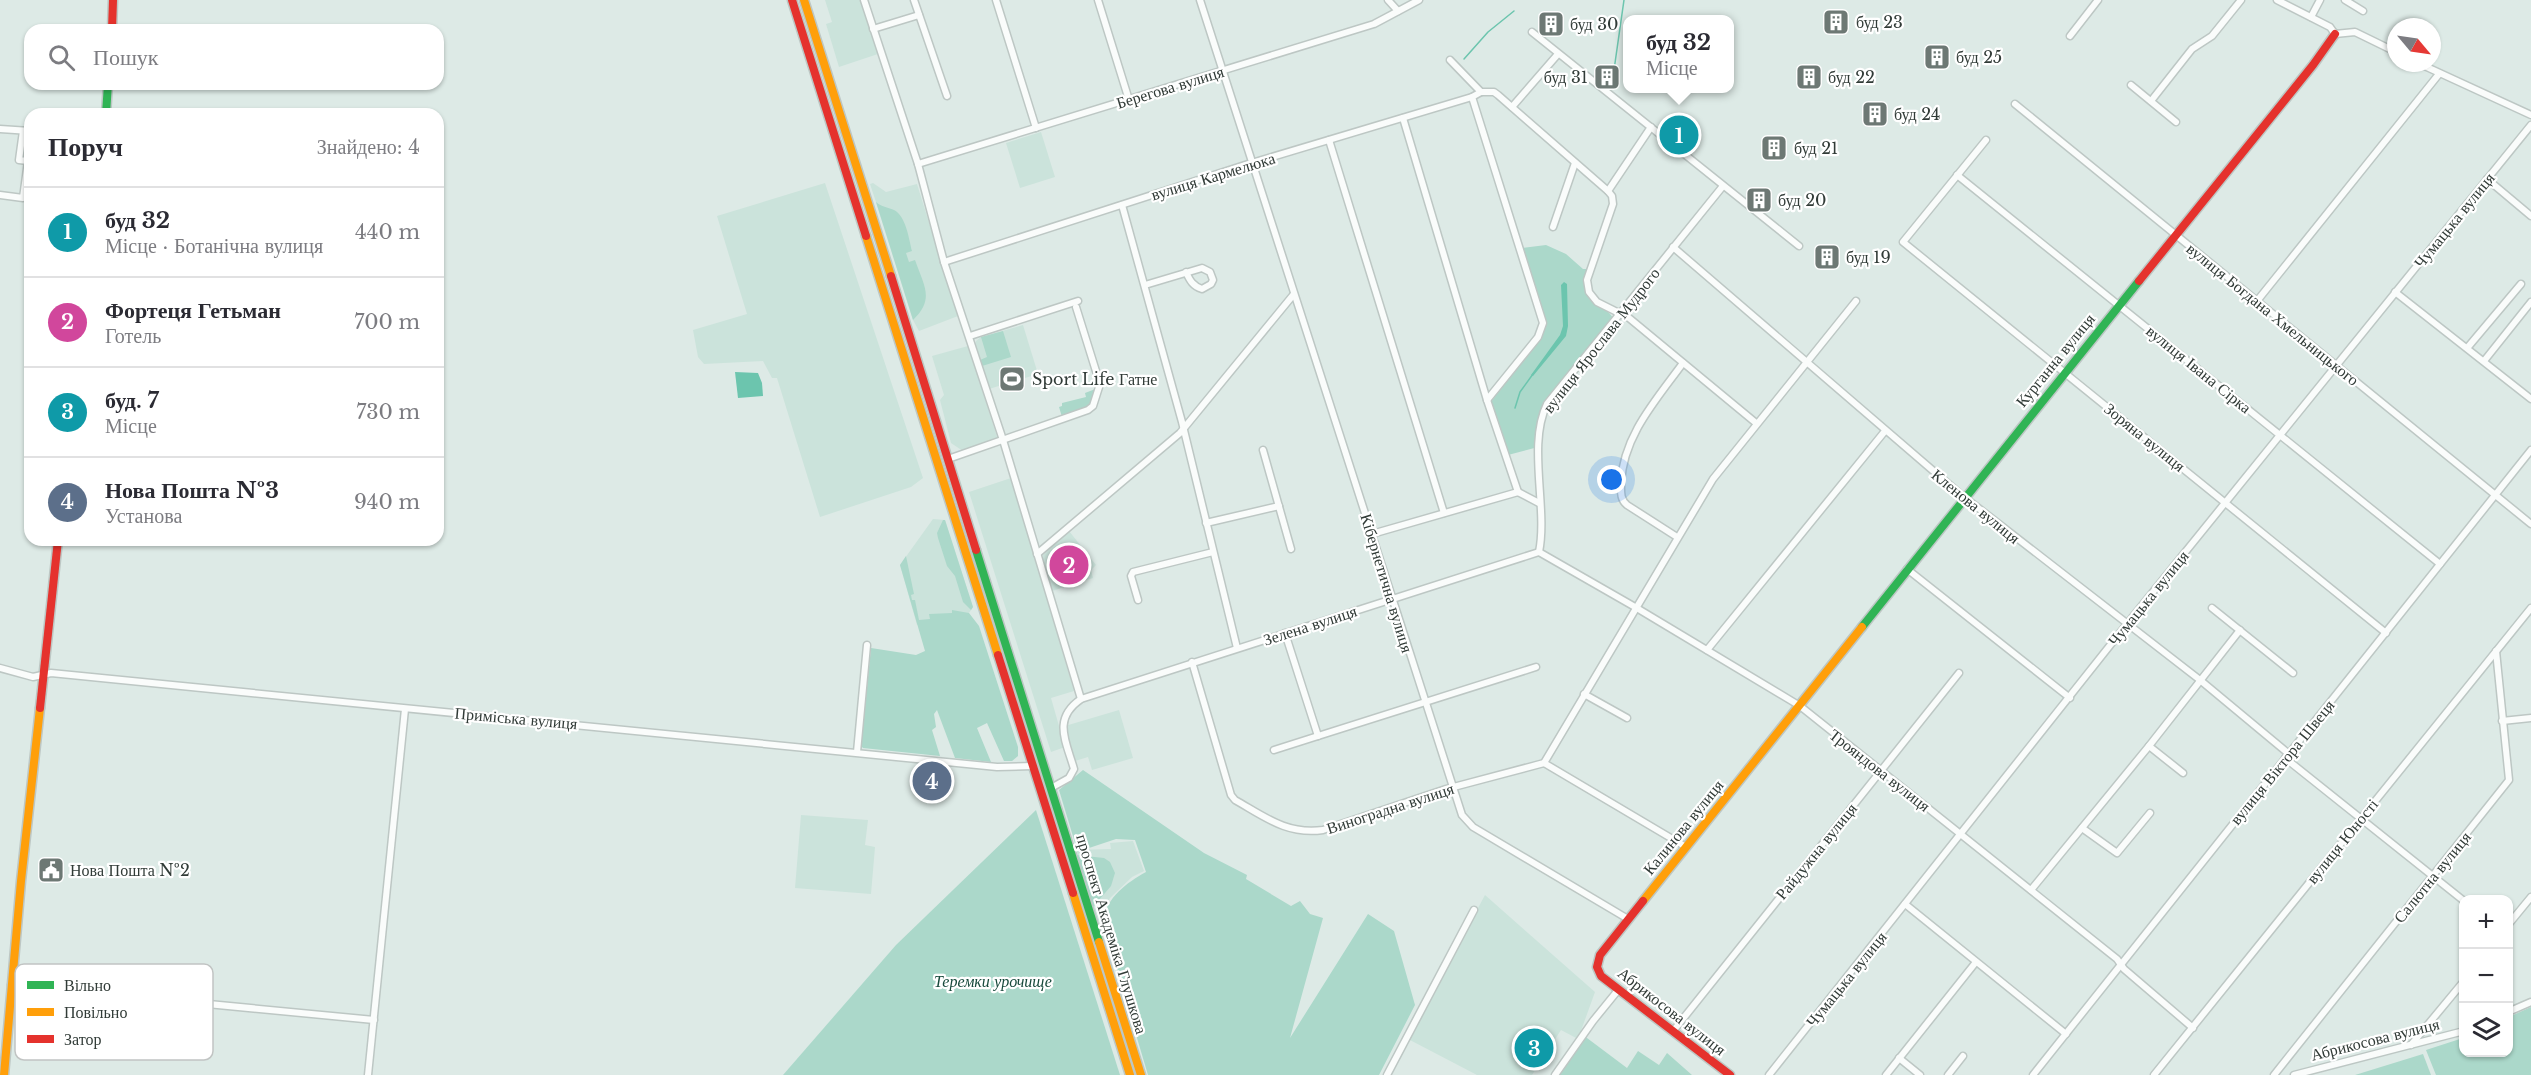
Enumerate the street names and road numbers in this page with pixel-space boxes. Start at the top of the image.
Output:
street label: Берегова вулиця [1114,61,1227,113]
street label: вулиця Кармелюка [1149,148,1277,204]
street label: Чумацька вулиця [2409,168,2499,272]
street label: вулиця Богдана Хмельницького [2183,238,2363,390]
street label: вулиця Ярослава Мудрого [1538,263,1664,417]
street label: Курганна вулиця [2011,309,2099,411]
street label: вулиця Івана Сірка [2143,321,2255,417]
street label: Зоряна вулиця [2100,398,2190,476]
street label: Кленова вулиця [1928,464,2025,548]
street label: Кібернетична вулиця [1356,511,1418,656]
street label: Чумацька вулиця [2103,546,2193,650]
street label: Зелена вулиця [1261,600,1360,650]
street label: вулиця Віктора Швеця [2225,695,2339,829]
street label: Приміська вулиця [454,703,579,733]
street label: Трояндова вулиця [1825,724,1935,816]
street label: Калинова вулиця [1639,775,1728,879]
street label: Виноградна вулиця [1324,778,1457,838]
street label: вулиця Юності [2302,794,2383,887]
street label: Райдужна вулиця [1771,798,1861,903]
street label: Салютна вулиця [2389,827,2475,927]
street label: проспект Академіка Глушкова [1072,832,1152,1036]
street label: Чумацька вулиця [1801,927,1891,1031]
street label: Абрикосова вулиця [1614,963,1731,1060]
street label: Абрикосова вулиця [2309,1013,2442,1065]

